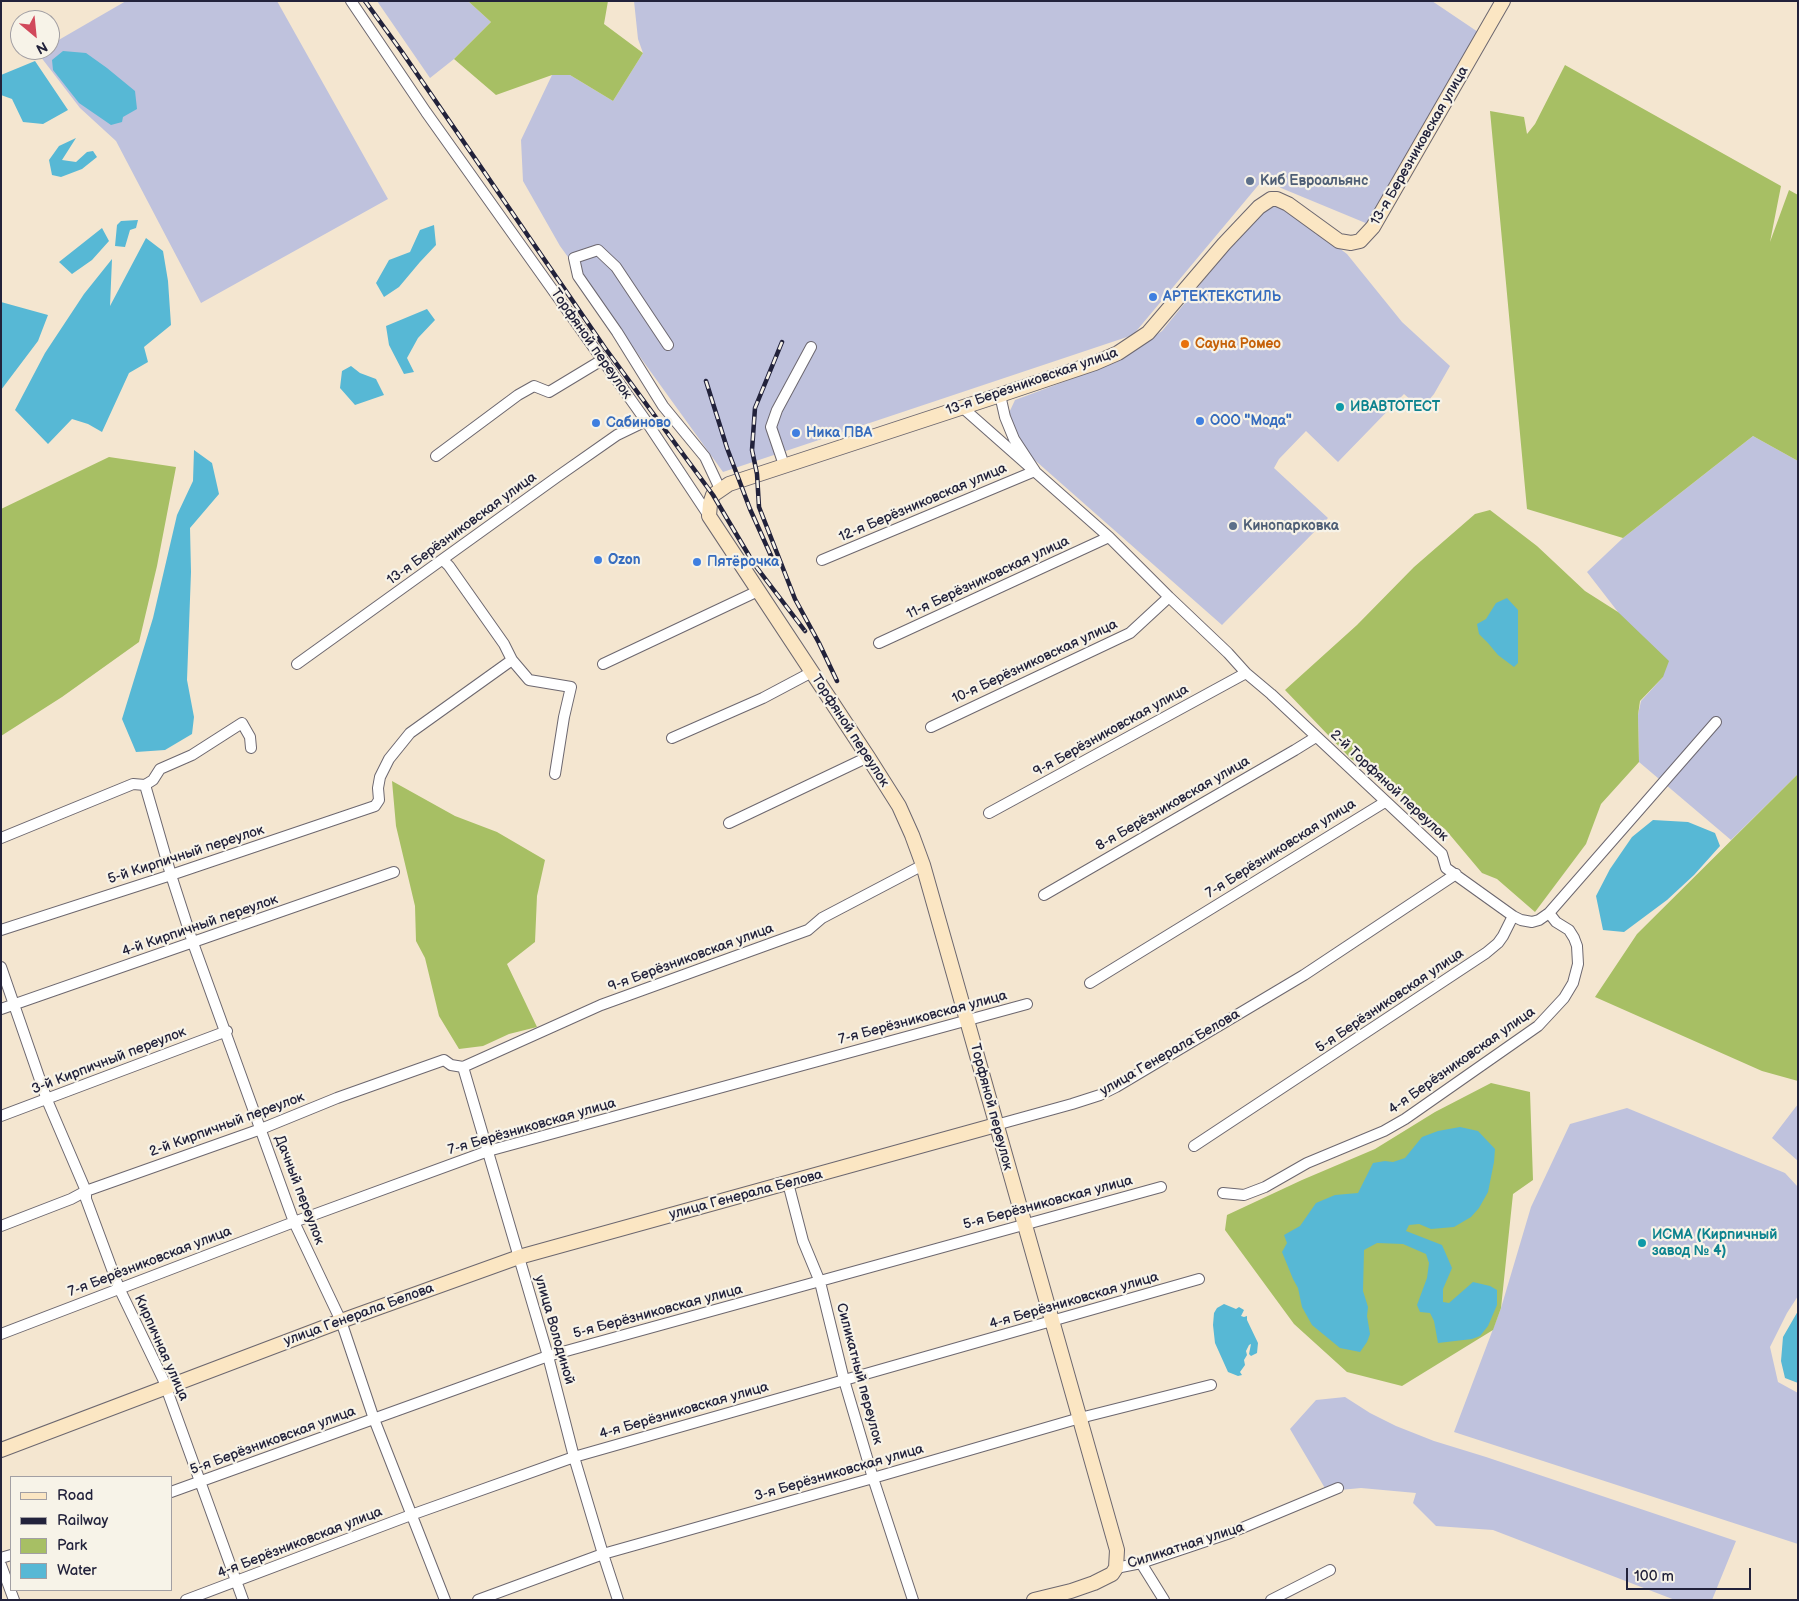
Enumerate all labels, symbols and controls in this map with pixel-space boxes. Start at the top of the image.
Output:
north arrow [10,10,60,60]
text: N [33,38,50,58]
street label: 13-я Березниковская улица [1368,63,1472,229]
place label: Киб Евроальянс [1260,173,1368,189]
marker: Киб Евроальянс [1244,175,1256,187]
street label: Торфяной переулок [547,286,635,402]
place label: АРТЕКТЕКСТИЛЬ [1163,289,1281,305]
marker: АРТЕКТЕКСТИЛЬ [1147,291,1159,303]
place label: Сауна Ромео [1195,336,1281,352]
marker: Сауна Ромео [1179,338,1191,350]
street label: 13-я Березниковская улица [944,345,1120,419]
place label: ИВАВТОТЕСТ [1350,399,1440,415]
marker: ИВАВТОТЕСТ [1334,401,1346,413]
place label: ООО "Мода" [1210,413,1292,429]
place label: Сабиново [606,415,671,431]
marker: ООО "Мода" [1194,415,1206,427]
marker: Сабиново [590,417,602,429]
place label: Ника ПВА [806,425,872,441]
marker: Ника ПВА [790,427,802,439]
street label: 12-я Берёзниковская улица [837,460,1009,546]
street label: 13-я Берёзниковская улица [384,469,540,589]
place label: Кинопарковка [1243,518,1339,534]
marker: Кинопарковка [1227,520,1239,532]
street label: 11-я Берёзниковская улица [904,533,1072,623]
place label: Ozon [608,552,641,568]
marker: Ozon [592,554,604,566]
place label: Пятёрочка [707,554,779,570]
marker: Пятёрочка [691,556,703,568]
street label: 10-я Берёзниковская улица [950,616,1120,708]
street label: Торфяной переулок [807,672,893,790]
street label: 9-я Берёзниковская улица [1030,681,1192,781]
street label: 2-й Торфяной переулок [1326,727,1452,845]
street label: 8-я Берёзниковская улица [1093,753,1253,855]
street label: 7-я Берёзниковская улица [1203,796,1359,902]
street label: 5-й Кирпичный переулок [106,822,266,888]
street label: 4-й Кирпичный переулок [120,891,280,961]
street label: 9-я Берёзниковская улица [606,920,776,996]
street label: 5-я Берёзниковская улица [1313,945,1467,1057]
street label: 7-я Берёзниковская улица [837,987,1009,1049]
street label: 4-я Берёзниковская улица [1385,1004,1539,1118]
street label: улица Генерала Белова [1097,1006,1243,1100]
street label: 3-й Кирпичный переулок [29,1024,189,1098]
street label: Торфяной переулок [966,1042,1016,1172]
street label: 2-й Кирпичный переулок [147,1089,307,1161]
street label: 7-я Берёзниковская улица [446,1095,618,1159]
street label: Дачный переулок [270,1133,328,1247]
street label: улица Генерала Белова [667,1166,825,1224]
street label: 5-я Берёзниковская улица [961,1172,1135,1234]
street label: 7-я Берёзниковская улица [66,1223,234,1301]
place label: ИСМА (Кирпичный завод № 4) [1652,1227,1777,1260]
marker: ИСМА (Кирпичный завод № 4) [1636,1237,1648,1249]
street label: 4-я Берёзниковская улица [987,1269,1161,1333]
street label: улица Володиной [530,1273,578,1387]
street label: улица Генерала Белова [282,1280,436,1350]
street label: 5-я Берёзниковская улица [571,1281,745,1343]
street label: Кирпичная улица [130,1292,192,1404]
street label: Силикатный переулок [832,1302,886,1446]
street label: 4-я Берёзниковская улица [597,1379,771,1443]
street label: 5-я Берёзниковская улица [188,1403,358,1479]
street label: 3-я Берёзниковская улица [752,1441,926,1505]
legend [10,1476,172,1591]
text: Road [57,1486,93,1505]
street label: 4-я Берёзниковская улица [215,1504,385,1582]
text: Railway [57,1511,108,1530]
street label: Силикатная улица [1126,1519,1246,1573]
text: Park [57,1536,87,1555]
scale bar [1629,1558,1754,1590]
text: Water [57,1561,97,1580]
text: 100 m [1634,1567,1674,1586]

